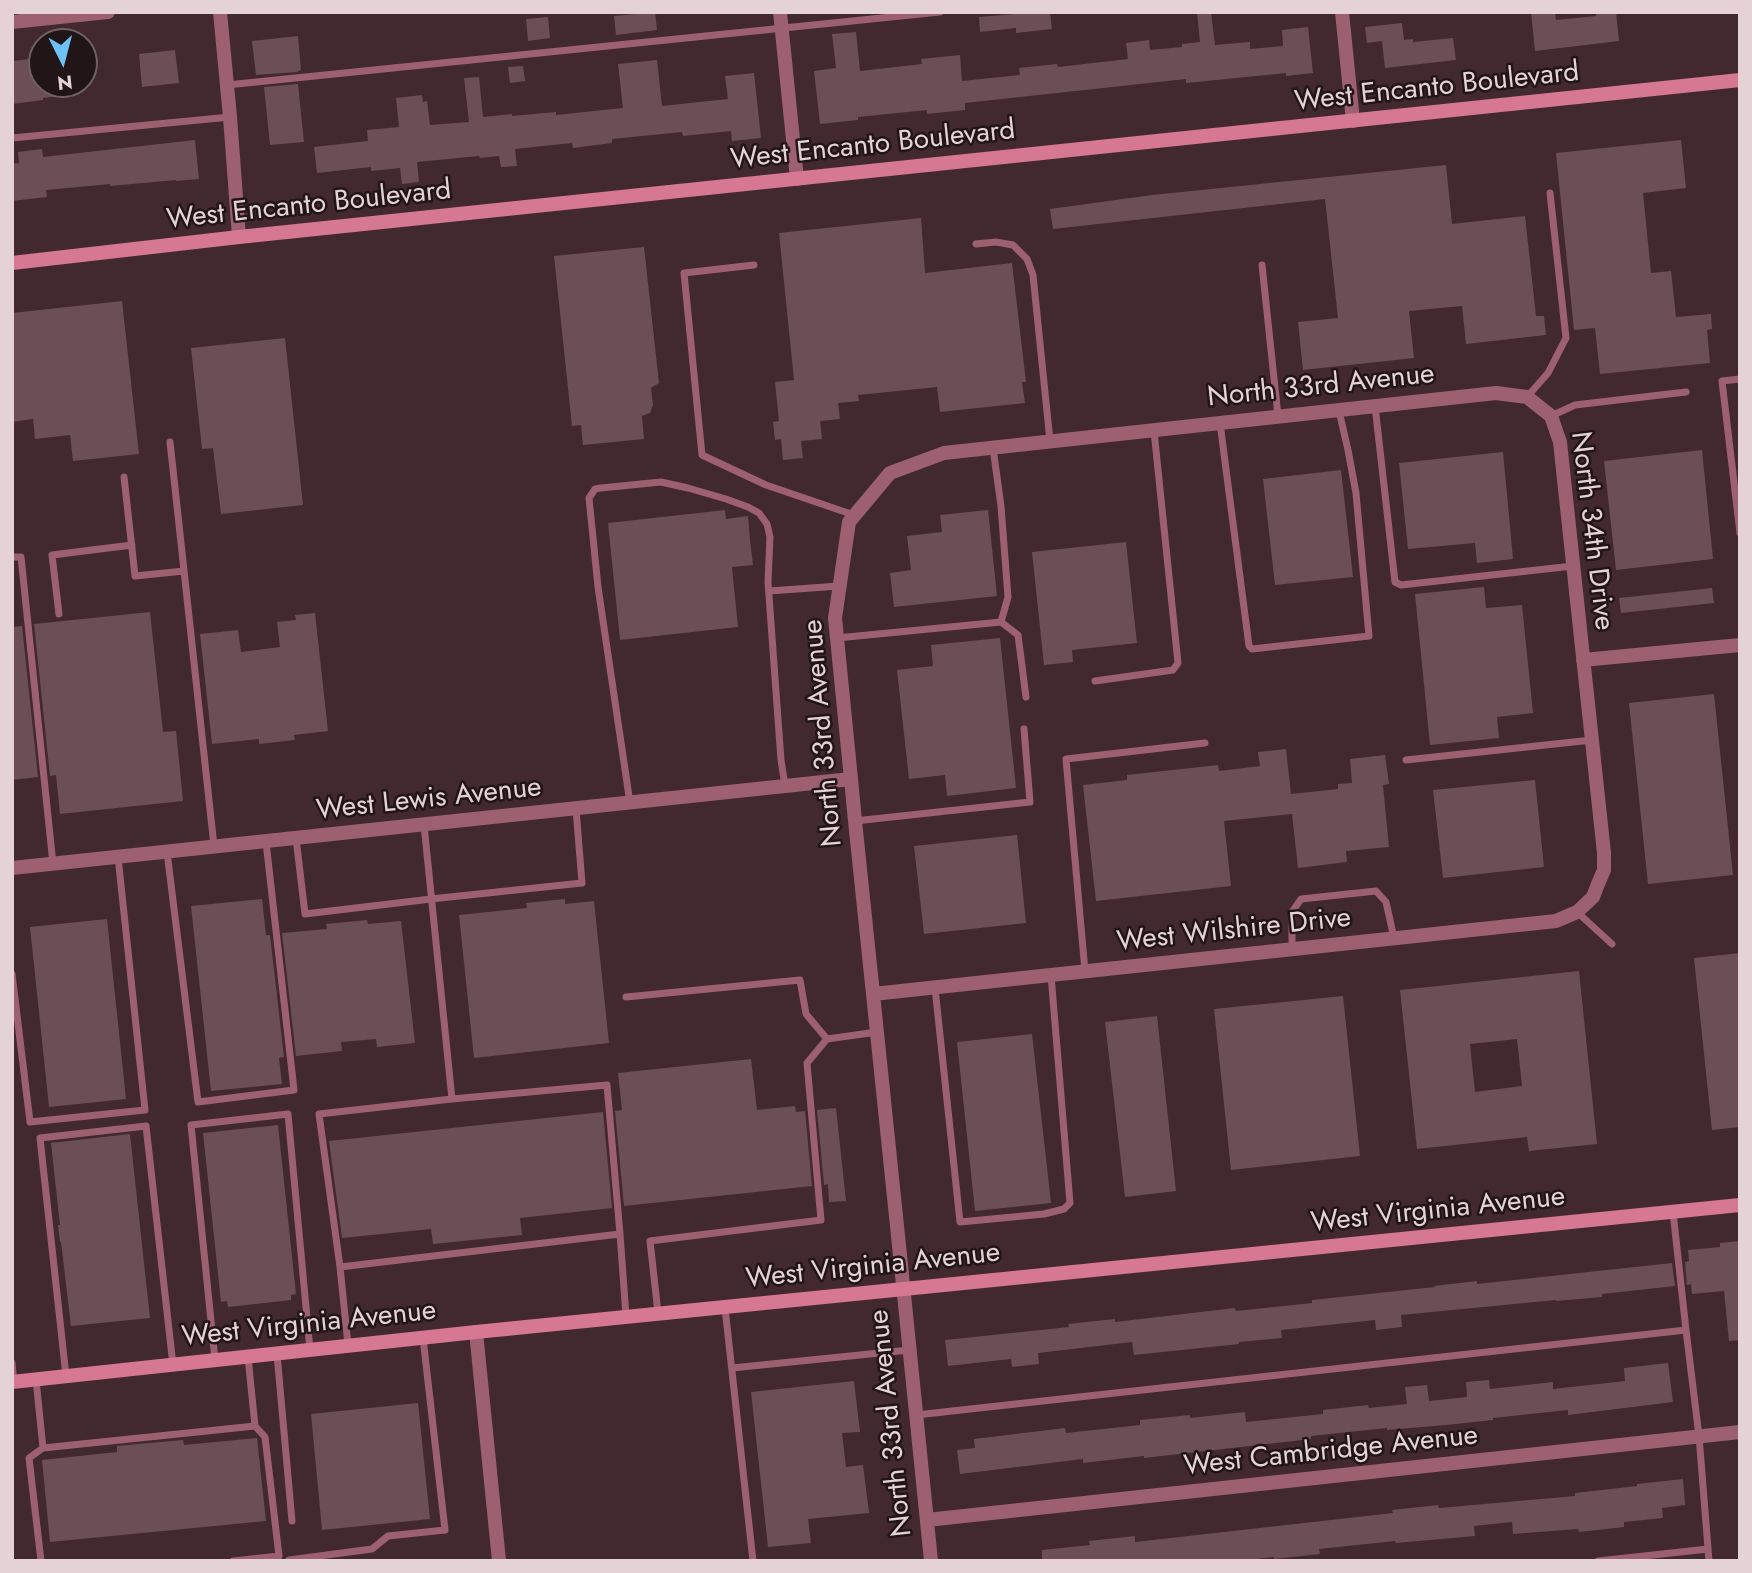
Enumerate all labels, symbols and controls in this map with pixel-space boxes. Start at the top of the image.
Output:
north arrow [28,28,98,98]
street label: West Encanto Boulevard [1293,56,1581,120]
text: N [56,68,74,97]
street label: West Encanto Boulevard [729,114,1017,178]
street label: West Encanto Boulevard [165,174,453,238]
street label: North 33rd Avenue [1206,358,1436,416]
street label: North 34th Drive [1562,430,1620,632]
street label: North 33rd Avenue [797,618,851,848]
street label: West Lewis Avenue [315,771,543,829]
street label: West Wilshire Drive [1115,902,1353,960]
street label: West Virginia Avenue [1309,1181,1567,1241]
street label: West Virginia Avenue [744,1237,1002,1297]
street label: West Virginia Avenue [180,1295,438,1355]
street label: North 33rd Avenue [863,1308,921,1538]
street label: West Cambridge Avenue [1182,1420,1480,1484]

